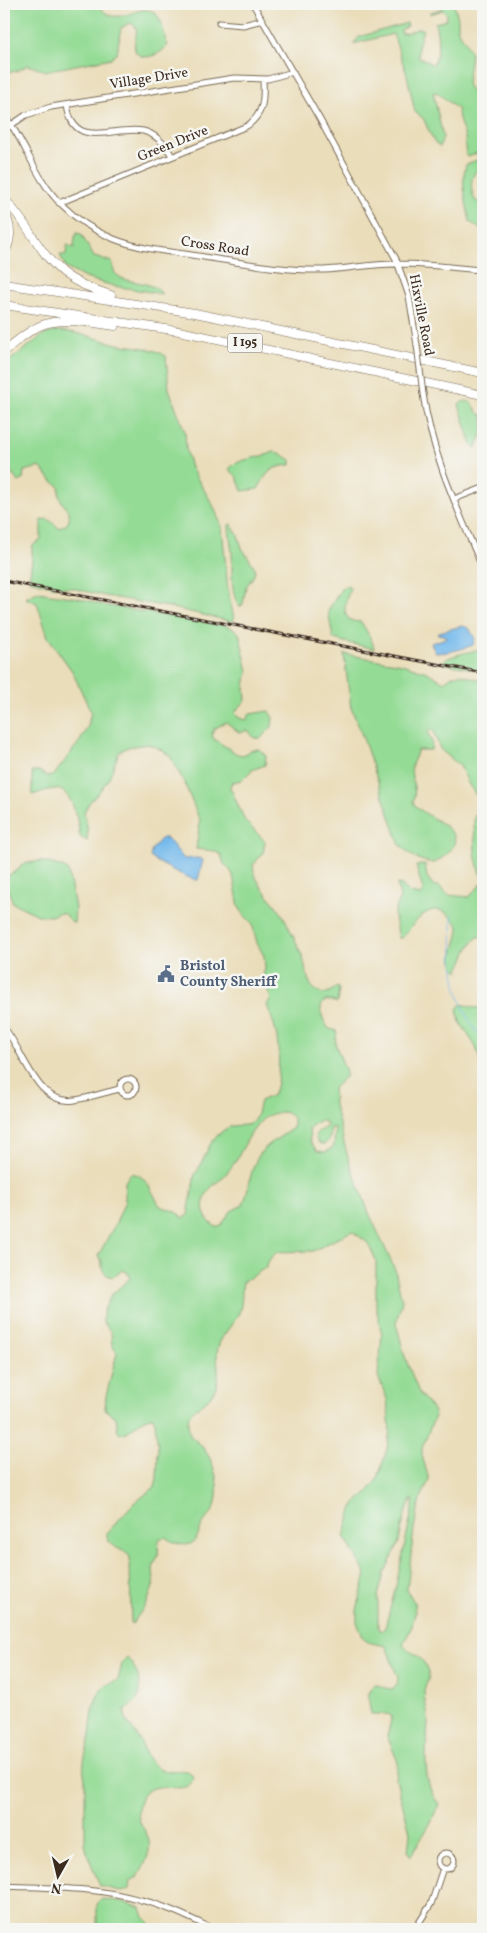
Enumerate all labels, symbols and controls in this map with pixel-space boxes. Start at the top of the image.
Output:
street label: Village Drive [108,63,190,95]
street label: Green Drive [135,121,212,167]
street label: Cross Road [180,232,251,262]
street label: Hixville Road [404,272,438,358]
road number: I 195 [228,333,262,352]
place label: Bristol County Sheriff [180,957,278,992]
public building icon: Bristol County Sheriff [156,964,176,984]
north arrow [32,1850,82,1900]
text: N [50,1877,63,1898]

